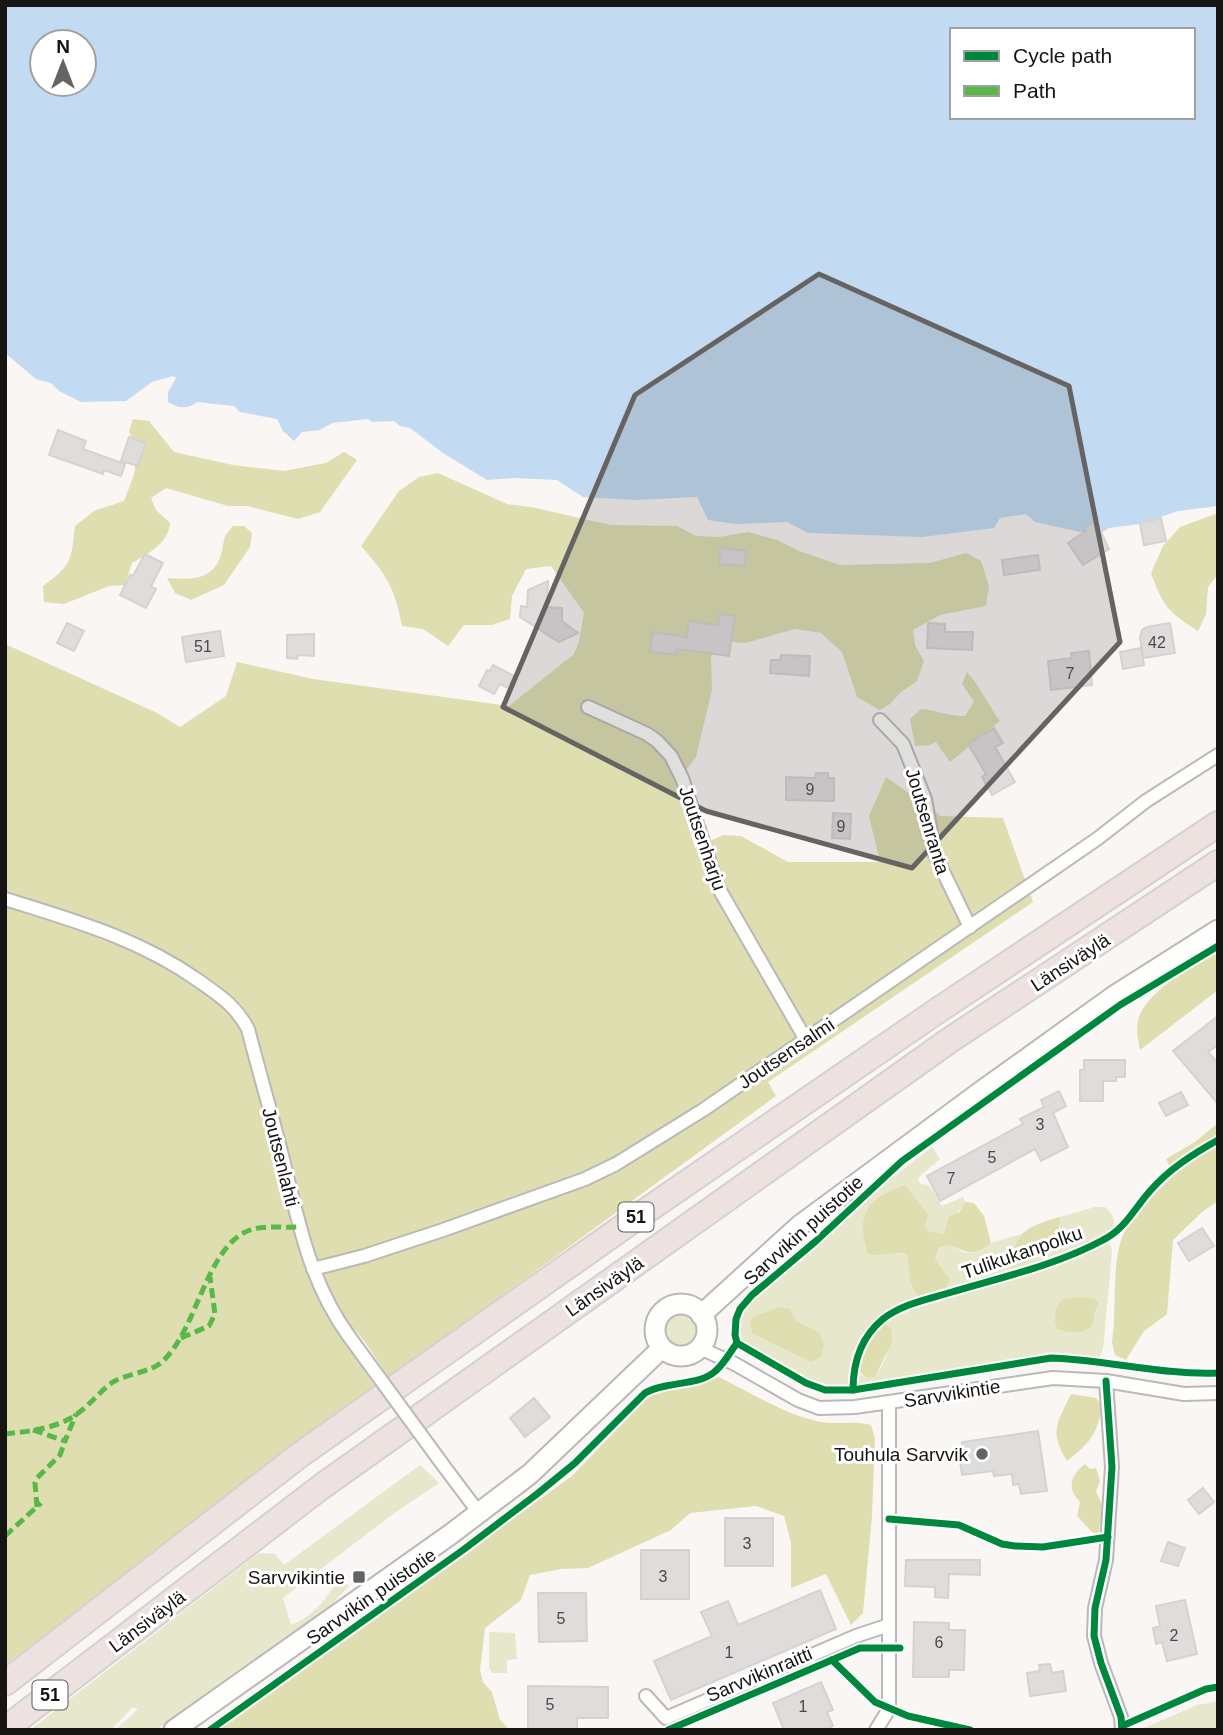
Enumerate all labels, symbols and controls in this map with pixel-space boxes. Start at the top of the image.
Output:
north arrow [28,28,98,98]
legend [950,28,1195,119]
text: N [56,36,70,57]
text: Cycle path [1013,44,1112,67]
text: Path [1013,79,1056,102]
house number: 42 [1148,634,1166,651]
house number: 51 [194,638,212,655]
house number: 7 [1066,665,1075,682]
street label: Joutsenranta [901,766,954,877]
house number: 9 [806,781,815,798]
street label: Joutsenharju [675,783,730,893]
house number: 9 [837,818,846,835]
street label: Länsiväylä [1027,929,1114,996]
street label: Joutsensalmi [734,1014,838,1093]
street label: Joutsenlahti [258,1105,303,1209]
house number: 3 [1036,1116,1045,1133]
house number: 5 [988,1149,997,1166]
house number: 7 [947,1170,956,1187]
street label: Sarvvikin puistotie [739,1171,867,1289]
road number: 51 [618,1202,654,1232]
street label: Tulikukanpolku [959,1222,1085,1283]
street label: Länsiväylä [561,1252,647,1321]
street label: Sarvvikintie [902,1376,1002,1411]
place label: Touhula Sarvvik [834,1444,968,1465]
marker: Touhula Sarvvik [974,1446,990,1462]
house number: 3 [743,1535,752,1552]
street label: Sarvvikin puistotie [303,1544,440,1649]
place label: Sarvvikintie [248,1567,345,1588]
house number: 3 [659,1568,668,1585]
marker: Sarvvikintie [351,1569,367,1585]
street label: Länsiväylä [105,1586,190,1657]
house number: 5 [557,1610,566,1627]
house number: 2 [1170,1627,1179,1644]
house number: 6 [935,1634,944,1651]
street label: Sarvvikinraitti [703,1643,815,1706]
house number: 1 [725,1644,734,1661]
road number: 51 [32,1680,68,1710]
house number: 5 [546,1696,555,1713]
house number: 1 [799,1698,808,1715]

